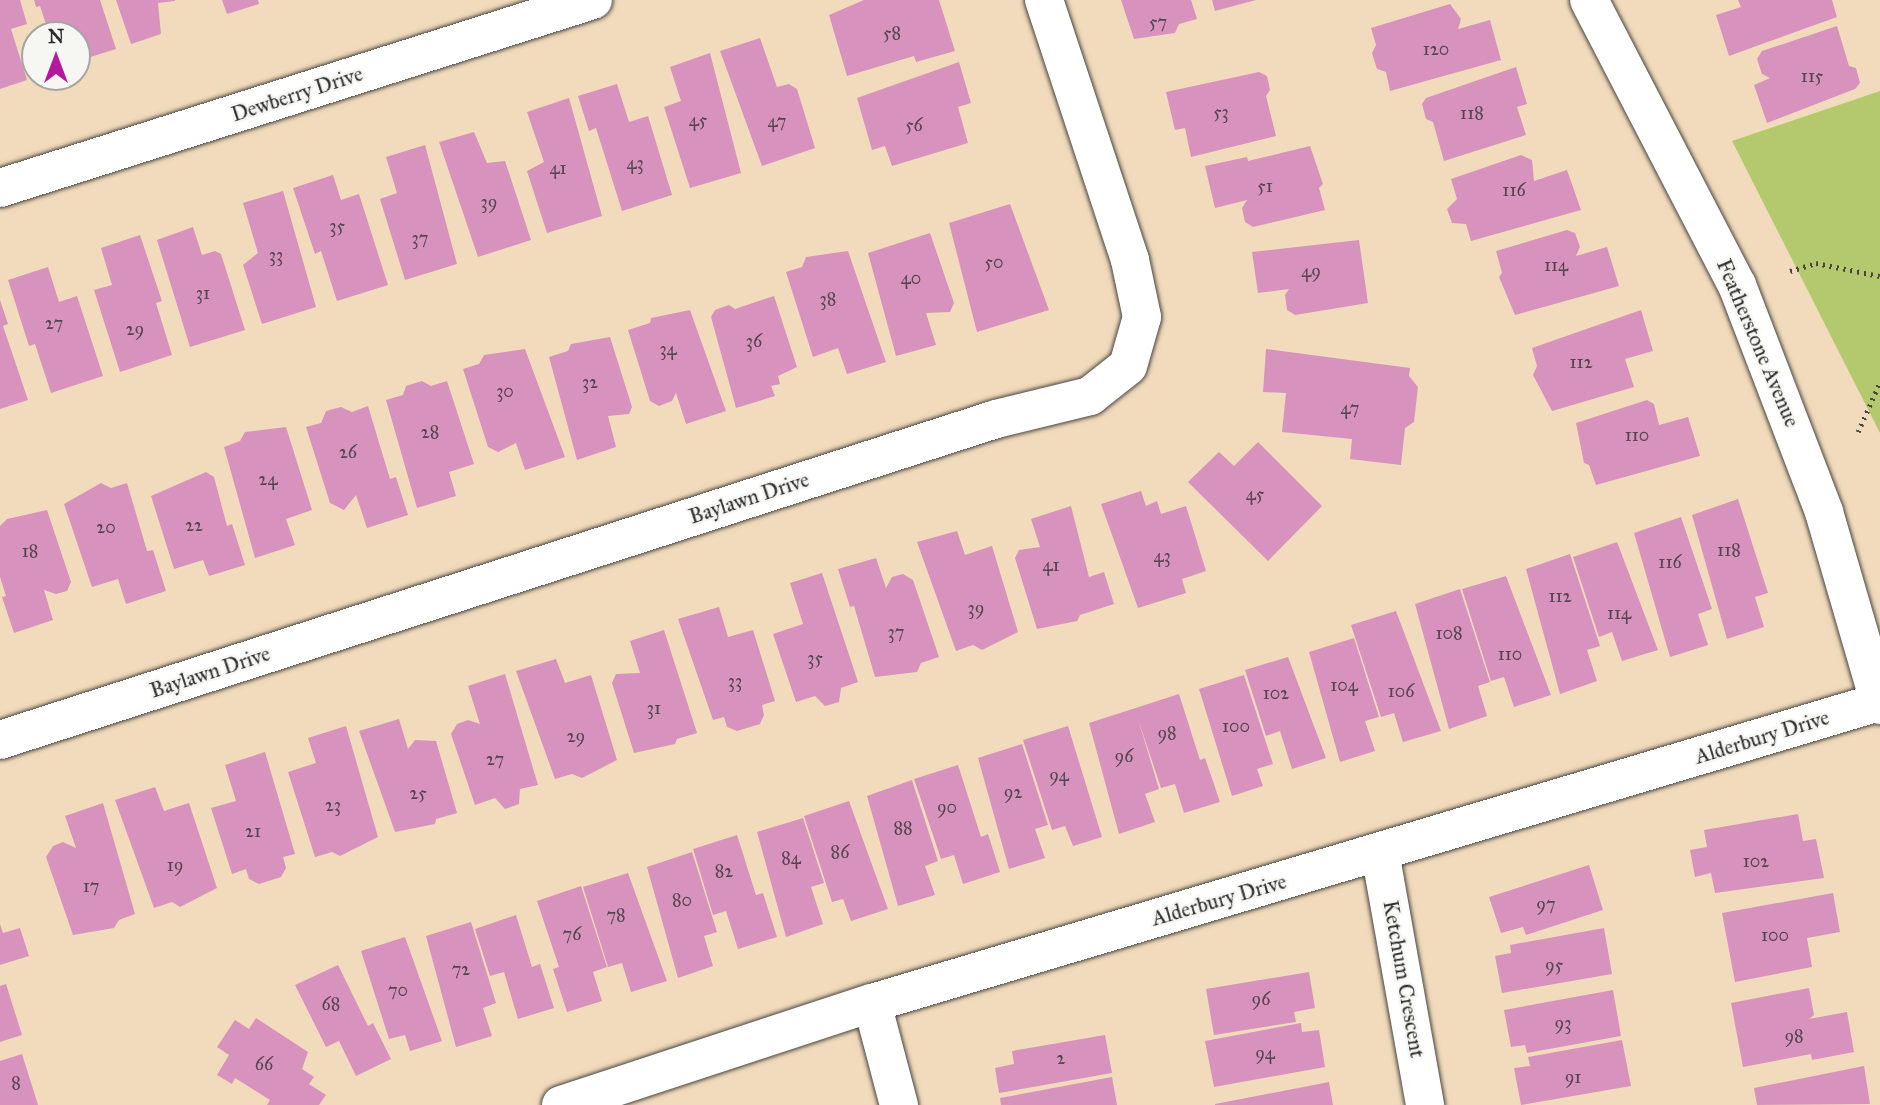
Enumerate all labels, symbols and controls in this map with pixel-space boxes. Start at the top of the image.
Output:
house number: 57 [1149,11,1167,33]
north arrow [21,21,91,91]
house number: 58 [883,22,901,44]
text: N [48,25,64,48]
house number: 120 [1423,38,1449,60]
street label: Dewberry Drive [228,61,366,127]
house number: 115 [1801,65,1823,87]
house number: 53 [1213,101,1229,123]
house number: 118 [1460,102,1484,124]
house number: 45 [689,109,707,131]
house number: 47 [768,110,786,132]
house number: 56 [905,114,923,136]
house number: 43 [626,152,644,174]
house number: 41 [549,157,567,179]
house number: 51 [1257,175,1273,197]
house number: 116 [1502,179,1526,201]
house number: 39 [481,191,497,213]
house number: 35 [329,215,345,237]
house number: 37 [412,227,428,249]
house number: 33 [269,244,283,266]
house number: 50 [985,251,1003,273]
house number: 114 [1544,254,1568,276]
street label: Featherstone Avenue [1711,255,1805,431]
house number: 49 [1301,260,1321,282]
house number: 40 [901,267,921,289]
house number: 31 [196,282,210,304]
house number: 38 [820,288,836,310]
house number: 27 [45,312,63,334]
house number: 29 [126,318,144,340]
house number: 36 [746,330,762,352]
house number: 34 [659,338,677,360]
house number: 112 [1569,351,1593,373]
house number: 32 [582,371,598,393]
house number: 30 [496,380,514,402]
house number: 47 [1341,397,1359,419]
house number: 28 [421,421,439,443]
house number: 110 [1625,424,1649,446]
house number: 26 [339,441,357,463]
street label: Baylawn Drive [686,467,812,529]
house number: 24 [259,468,277,490]
house number: 45 [1246,483,1264,505]
house number: 22 [185,514,203,536]
house number: 20 [96,516,116,538]
house number: 118 [1717,539,1741,561]
house number: 18 [22,540,38,562]
house number: 43 [1153,545,1171,567]
house number: 116 [1658,551,1682,573]
house number: 41 [1042,554,1060,576]
house number: 112 [1548,585,1572,607]
house number: 39 [968,597,984,619]
house number: 114 [1607,602,1631,624]
house number: 37 [888,621,904,643]
house number: 108 [1435,622,1463,644]
street label: Baylawn Drive [147,641,273,703]
house number: 110 [1498,643,1522,665]
house number: 35 [807,647,823,669]
house number: 33 [728,670,742,692]
house number: 104 [1330,674,1358,696]
house number: 106 [1388,680,1414,702]
house number: 102 [1263,682,1289,704]
house number: 31 [647,697,661,719]
street label: Alderbury Drive [1692,705,1832,769]
house number: 100 [1222,715,1250,737]
house number: 98 [1157,722,1177,744]
house number: 29 [567,725,585,747]
house number: 96 [1115,745,1133,767]
house number: 27 [486,748,504,770]
house number: 94 [1049,764,1069,786]
house number: 92 [1004,781,1022,803]
house number: 25 [409,782,427,804]
house number: 23 [325,794,341,816]
house number: 90 [937,796,957,818]
house number: 88 [893,817,913,839]
house number: 21 [245,820,261,842]
house number: 86 [831,841,849,863]
house number: 84 [781,847,801,869]
house number: 102 [1743,850,1769,872]
house number: 19 [167,854,183,876]
house number: 82 [715,860,733,882]
street label: Alderbury Drive [1149,869,1289,931]
house number: 17 [83,875,99,897]
house number: 80 [672,889,692,911]
house number: 97 [1536,893,1556,915]
street label: Ketchum Crescent [1378,898,1430,1060]
house number: 78 [606,904,626,926]
house number: 76 [563,923,581,945]
house number: 100 [1761,924,1789,946]
house number: 95 [1545,954,1563,976]
house number: 72 [452,958,470,980]
house number: 70 [388,979,408,1001]
house number: 96 [1252,988,1270,1010]
house number: 68 [322,993,340,1015]
house number: 93 [1555,1012,1571,1034]
house number: 98 [1784,1025,1804,1047]
house number: 94 [1255,1042,1275,1064]
house number: 2 [1057,1047,1065,1069]
house number: 66 [255,1053,273,1075]
house number: 91 [1565,1066,1581,1088]
house number: 8 [11,1072,21,1094]

